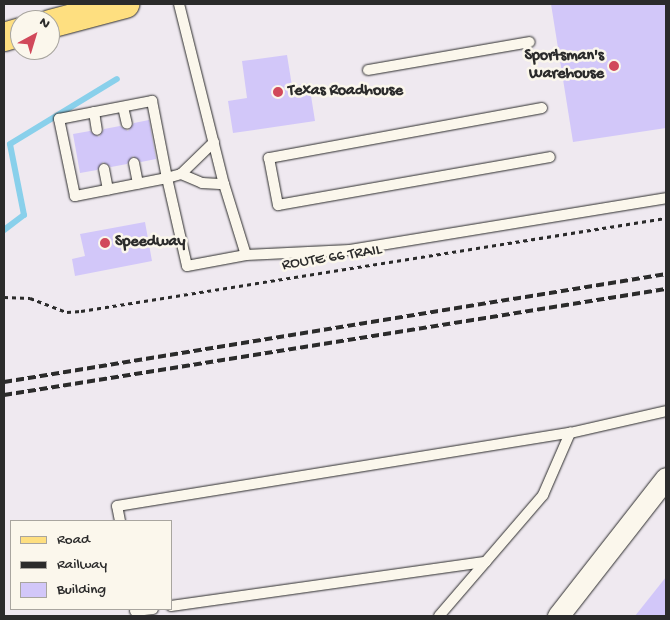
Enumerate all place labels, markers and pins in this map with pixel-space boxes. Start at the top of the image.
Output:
place label: Sportsman's Warehouse [525,47,604,85]
marker: Sportsman's Warehouse [608,60,620,72]
place label: Texas Roadhouse [288,82,403,102]
marker: Texas Roadhouse [272,86,284,98]
place label: Speedway [115,233,185,253]
marker: Speedway [99,237,111,249]

